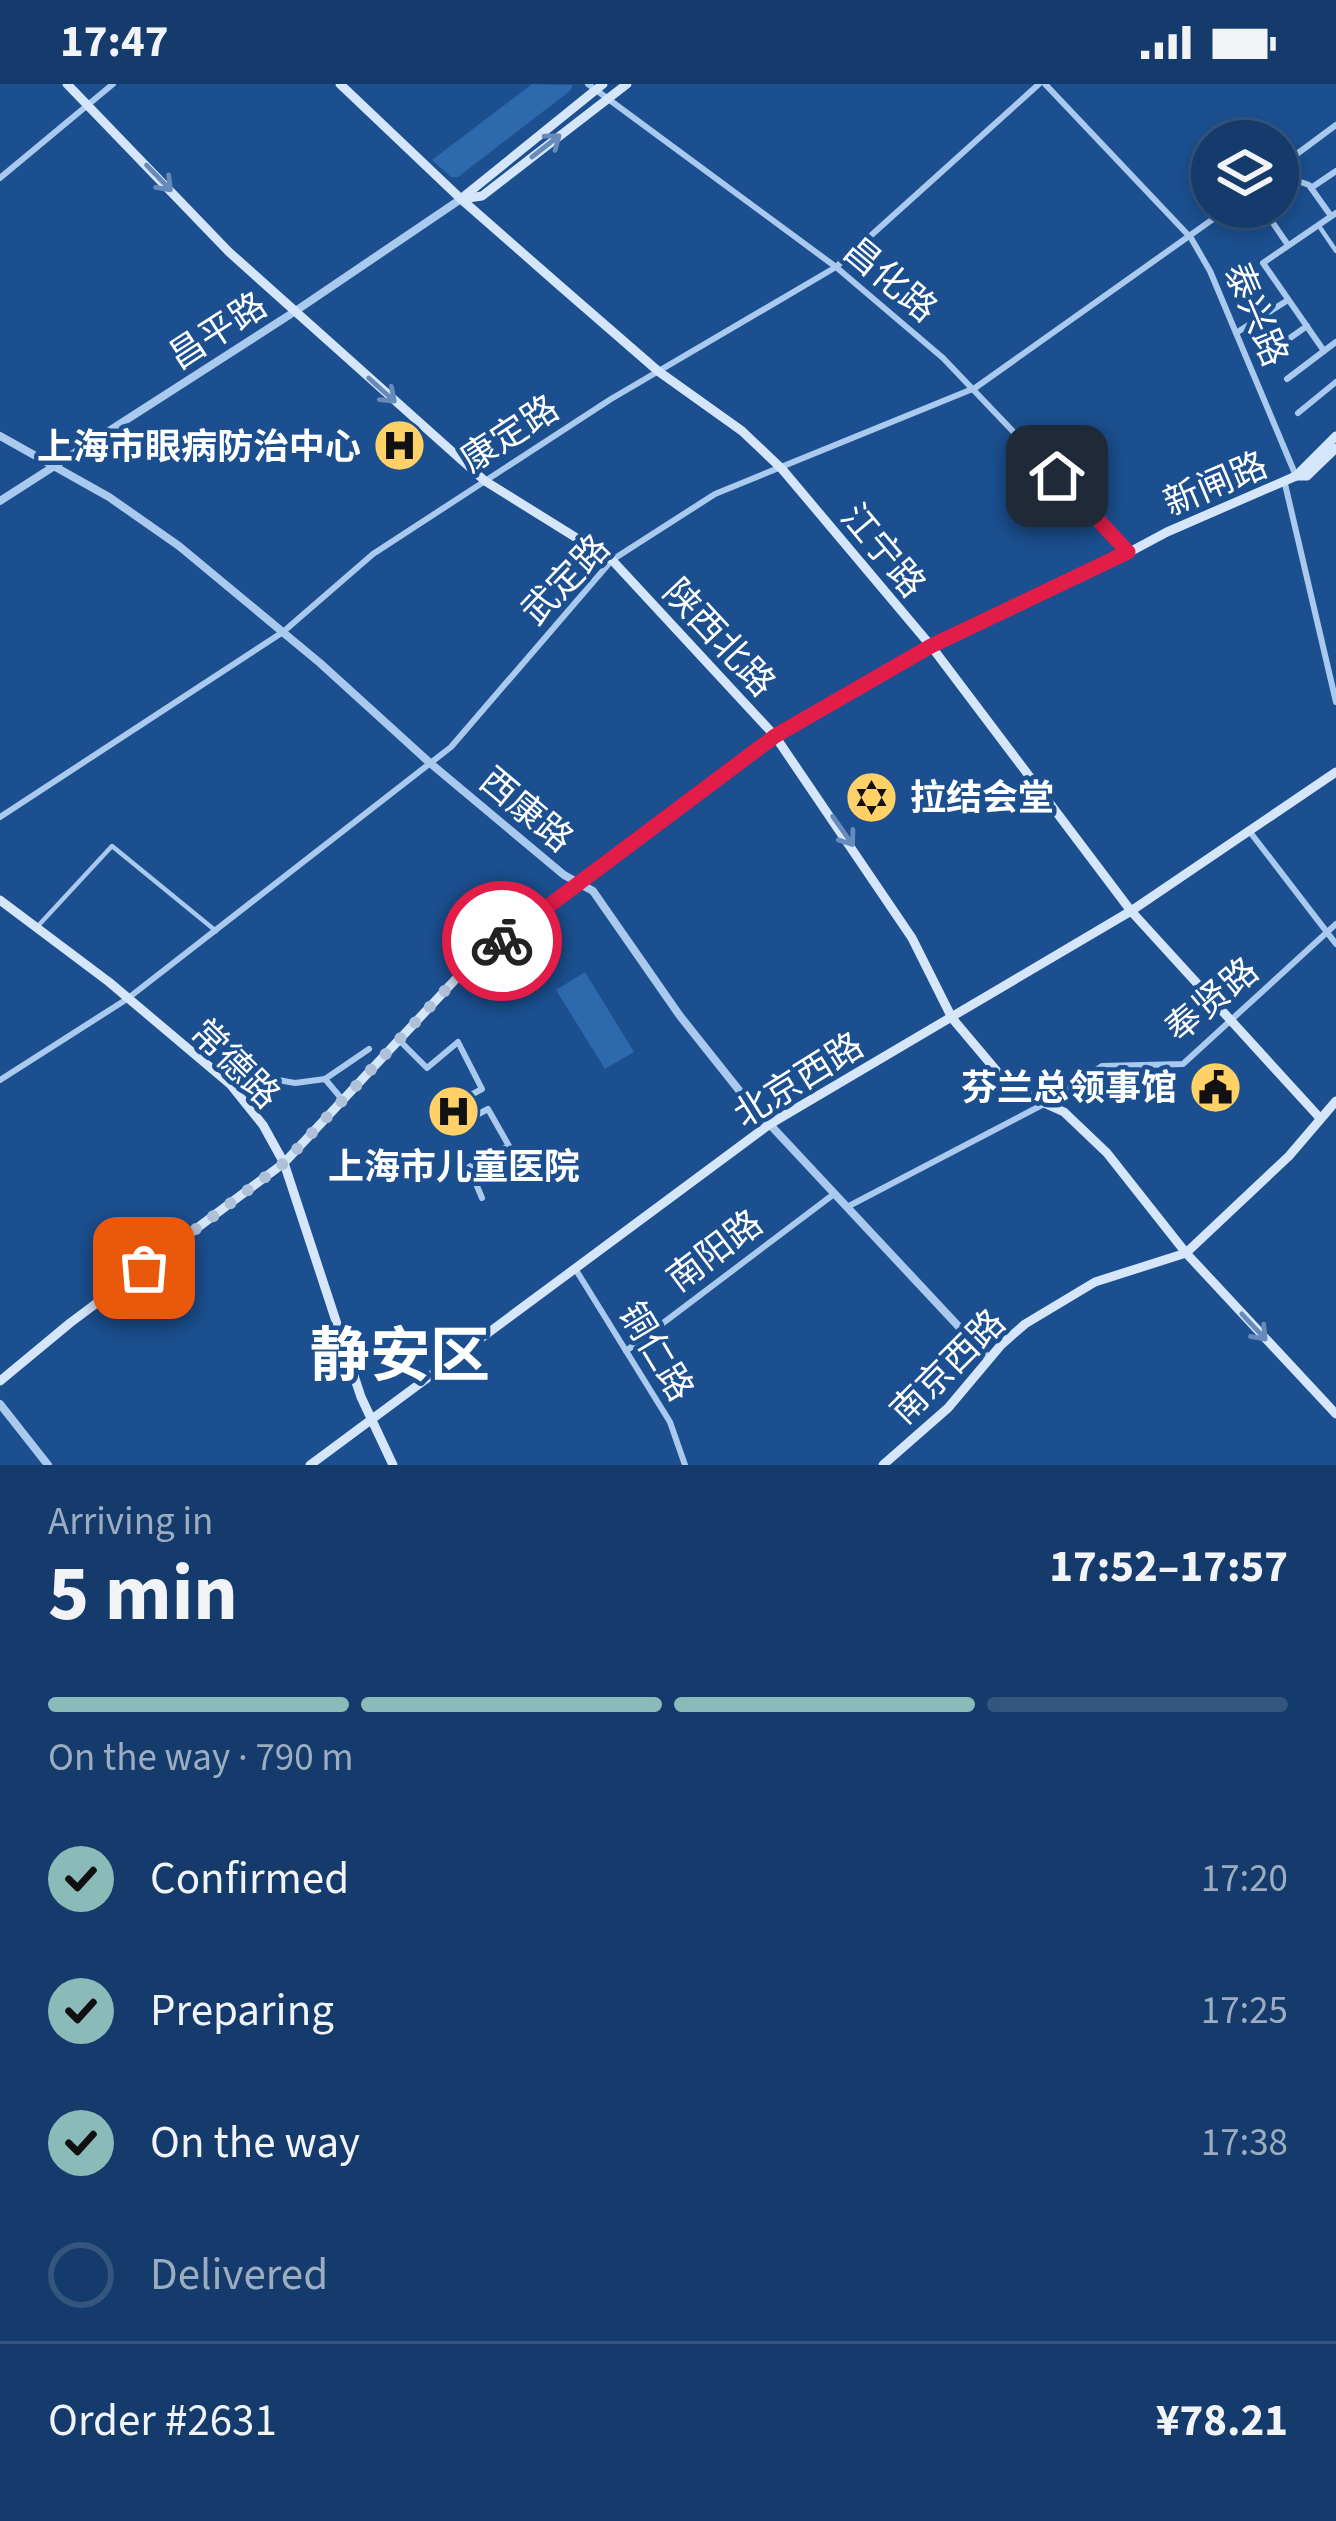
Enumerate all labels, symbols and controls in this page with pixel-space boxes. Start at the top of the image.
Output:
text: 17:47 [60,10,169,74]
map controls [1191,120,1299,228]
button: layers [1191,120,1299,228]
one-way arrow [529,134,561,160]
one-way arrow [145,162,173,192]
street label: 昌化路 [832,226,948,334]
street label: 泰兴路 [1211,255,1300,374]
street label: 昌平路 [159,280,277,382]
one-way arrow [366,376,396,403]
street label: 康定路 [451,383,569,485]
hospital icon: 上海市眼病防治中心 [372,418,428,474]
place label: 上海市眼病防治中心 [37,422,361,473]
pin [1006,425,1108,527]
street label: 新闸路 [1156,440,1275,529]
icon: home [1024,443,1090,509]
street label: 江宁路 [829,493,937,609]
street label: 武定路 [510,523,622,637]
street label: 陕西北路 [651,568,787,708]
street label: 西康路 [468,756,584,864]
synagogue icon: 拉结会堂 [843,769,899,825]
place label: 拉结会堂 [910,773,1054,824]
one-way arrow [830,814,855,847]
courier [442,881,562,1001]
icon: bike [469,908,535,974]
street label: 奉贤路 [1154,946,1270,1054]
street label: 常德路 [179,1008,291,1120]
street label: 北京西路 [724,1020,873,1140]
public building icon: 芬兰总领事馆 [1188,1059,1244,1115]
place label: 芬兰总领事馆 [961,1063,1177,1114]
hospital icon: 上海市儿童医院 [426,1083,482,1139]
place label: 上海市儿童医院 [328,1142,580,1193]
street label: 南阳路 [656,1198,773,1304]
pin [93,1217,195,1319]
icon: bag [111,1235,177,1301]
street label: 铜仁路 [606,1292,705,1411]
street label: 南京西路 [879,1298,1017,1436]
one-way arrow [1240,1311,1268,1341]
district label: 静安区 [310,1315,490,1400]
text: Arriving in [48,1494,213,1550]
text: 17:52–17:57 [1049,1535,1288,1599]
text: 5 min [48,1539,238,1650]
text: On the way · 790 m [48,1730,354,1786]
icon: check [48,1846,114,1912]
text: Confirmed [150,1847,349,1911]
text: 17:20 [1201,1851,1288,1907]
icon: check [48,1978,114,2044]
text: Preparing [150,1979,334,2043]
text: 17:25 [1201,1983,1288,2039]
icon: check [48,2110,114,2176]
text: On the way [150,2111,360,2175]
text: 17:38 [1201,2115,1288,2171]
text: Delivered [150,2243,328,2307]
text: Order #2631 [48,2389,277,2453]
text: ¥78.21 [1156,2389,1288,2453]

